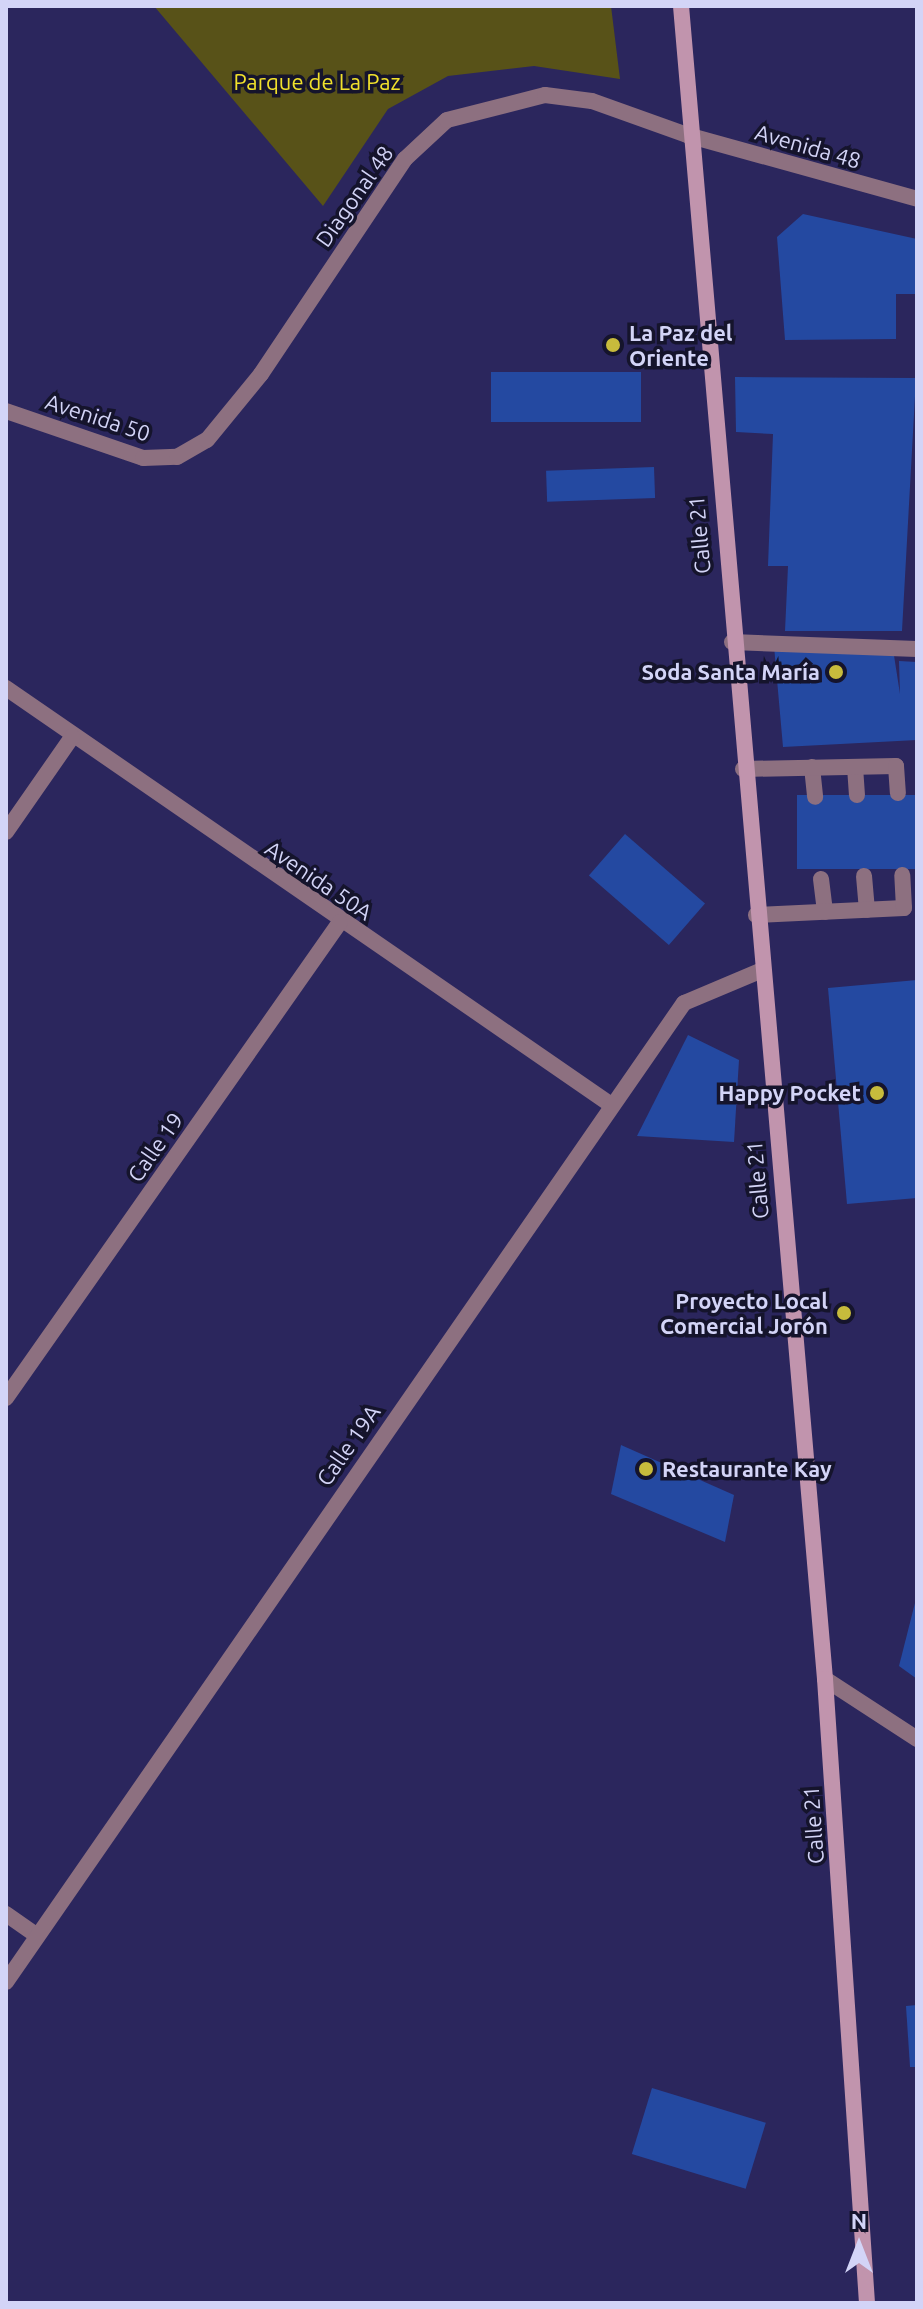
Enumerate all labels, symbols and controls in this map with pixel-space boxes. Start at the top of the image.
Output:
park label: Parque de La Paz [233,69,401,95]
street label: Avenida 48 [752,118,864,174]
street label: Diagonal 48 [310,140,398,252]
place label: La Paz del Oriente [629,319,732,370]
marker: La Paz del Oriente [604,336,622,354]
street label: Avenida 50 [42,388,154,446]
street label: Calle 21 [682,495,716,575]
place label: Soda Santa María [641,659,820,685]
marker: Soda Santa María [827,663,845,681]
street label: Avenida 50A [261,835,377,925]
place label: Happy Pocket [719,1080,861,1106]
marker: Happy Pocket [868,1084,886,1102]
street label: Calle 19 [122,1107,188,1187]
street label: Calle 21 [740,1140,774,1220]
place label: Proyecto Local Comercial Jorón [660,1287,828,1338]
marker: Proyecto Local Comercial Jorón [835,1304,853,1322]
street label: Calle 19A [311,1399,385,1491]
place label: Restaurante Kay [662,1456,832,1482]
marker: Restaurante Kay [637,1460,655,1478]
street label: Calle 21 [797,1785,829,1865]
north arrow [819,2205,899,2285]
text: N [851,2208,867,2233]

